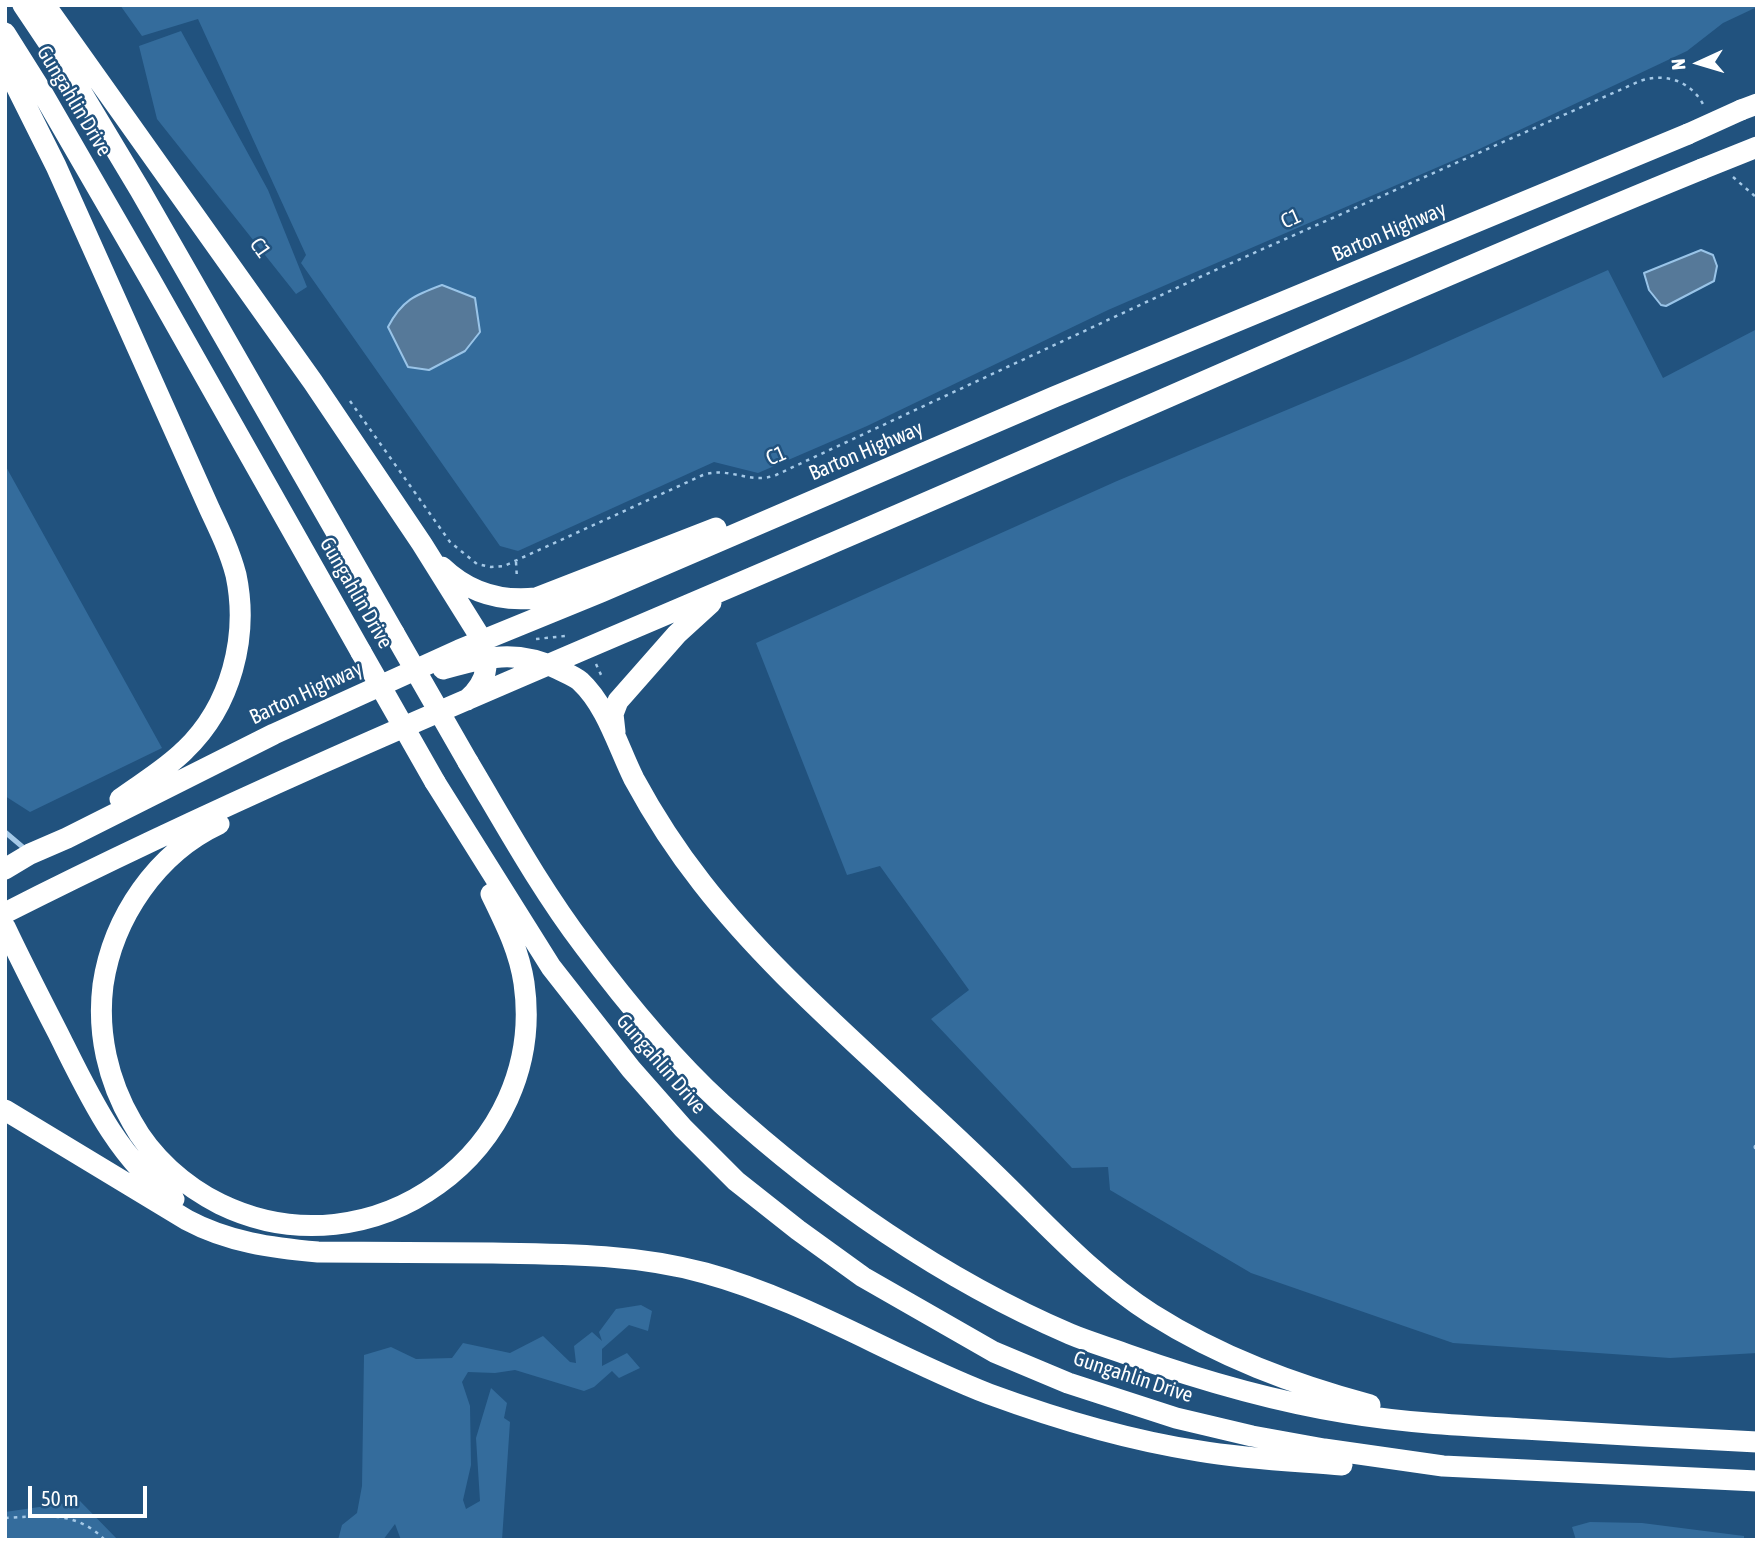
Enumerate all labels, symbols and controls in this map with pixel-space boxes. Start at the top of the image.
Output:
north arrow [1664,28,1734,98]
street label: Gungahlin Drive [31,41,117,161]
text: N [1667,58,1689,71]
street label: Barton Highway [1328,197,1450,267]
street label: C1 [1277,204,1305,234]
street label: C1 [244,233,276,263]
street label: Barton Highway [805,416,927,486]
street label: C1 [762,441,790,471]
street label: Gungahlin Drive [314,533,398,653]
street label: Barton Highway [246,656,366,730]
street label: Gungahlin Drive [611,1009,711,1119]
street label: Gungahlin Drive [1070,1346,1196,1408]
scale bar [32,1472,150,1516]
text: 50 m [41,1486,79,1510]

